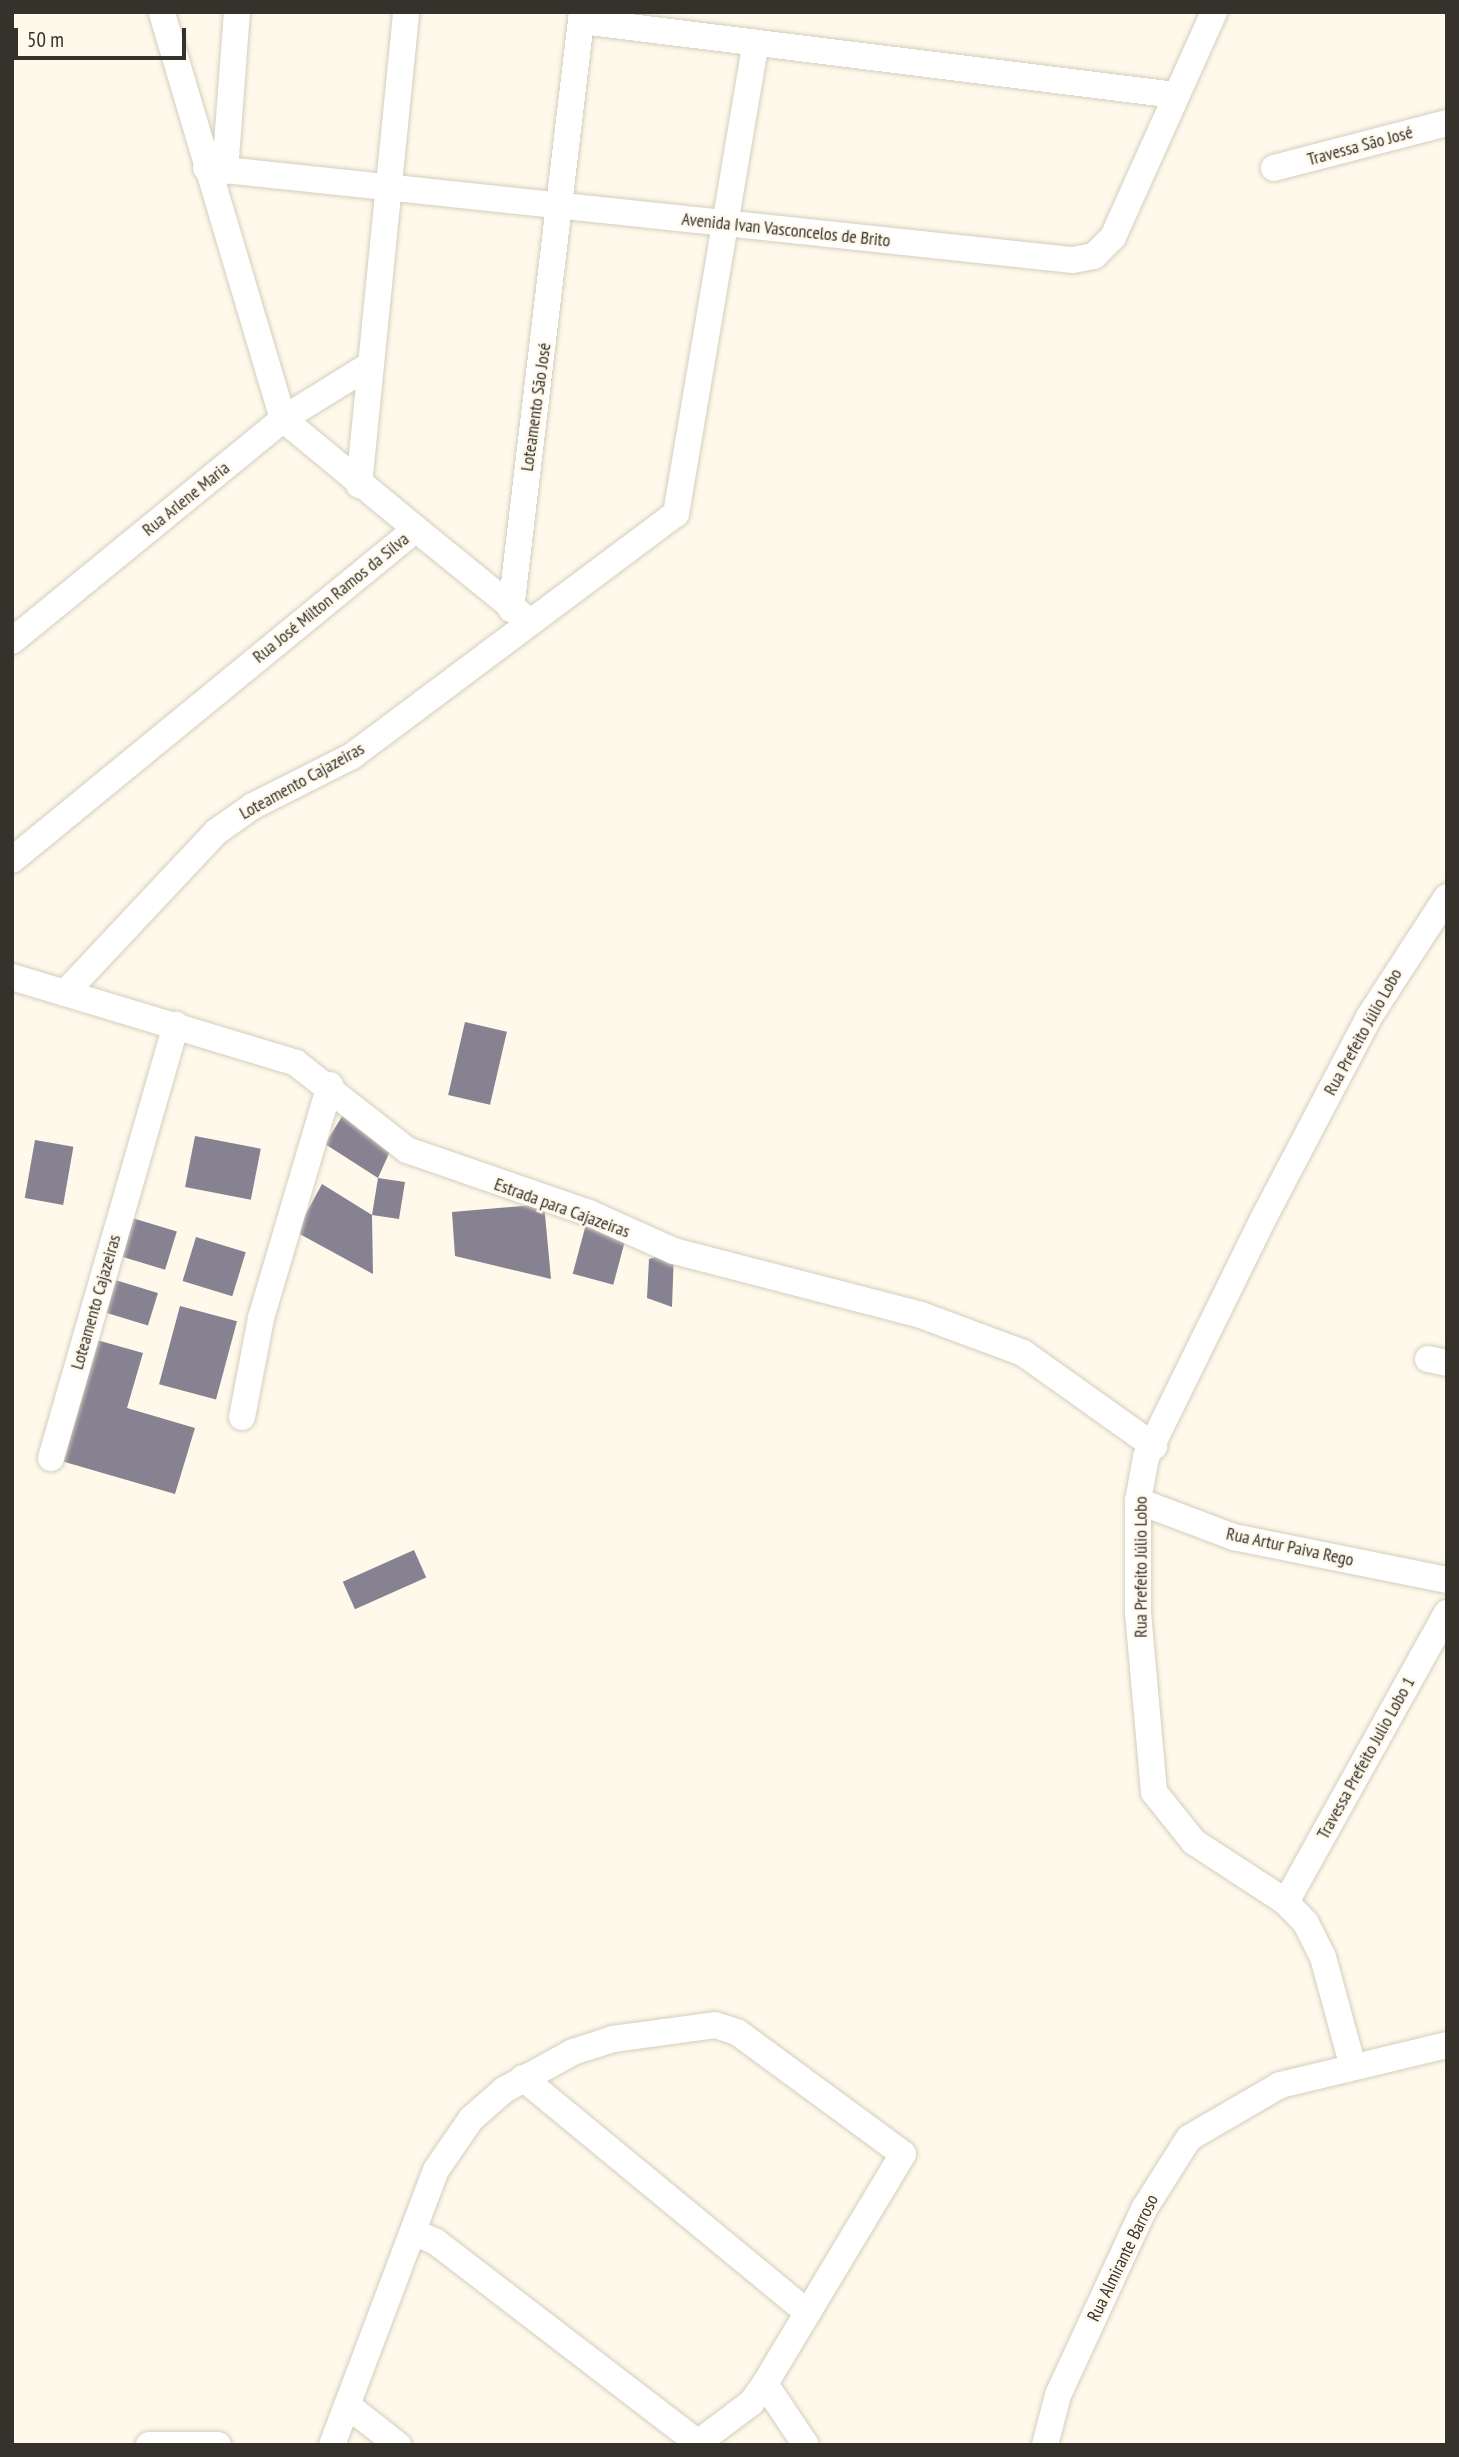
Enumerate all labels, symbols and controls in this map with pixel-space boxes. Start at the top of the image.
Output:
scale bar [18,14,189,58]
text: 50 m [27,26,64,53]
street label: Travessa São José [1305,122,1415,170]
street label: Avenida Ivan Vasconcelos de Brito [680,208,892,252]
street label: Loteamento São José [516,341,556,473]
street label: Rua Arlene Maria [138,457,234,541]
street label: Rua José Milton Ramos da Silva [249,528,413,668]
street label: Loteamento Cajazeiras [236,738,368,824]
street label: Rua Prefeito Júlio Lobo [1319,965,1407,1099]
street label: Estrada para Cajazeiras [491,1173,633,1243]
street label: Loteamento Cajazeiras [66,1232,126,1372]
street label: Rua Prefeito Júlio Lobo [1130,1496,1152,1638]
street label: Rua Artur Paiva Rego [1224,1523,1356,1571]
street label: Travessa Prefeito Julio Lobo 1 [1312,1673,1420,1843]
street label: Rua Almirante Barroso [1083,2191,1163,2325]

